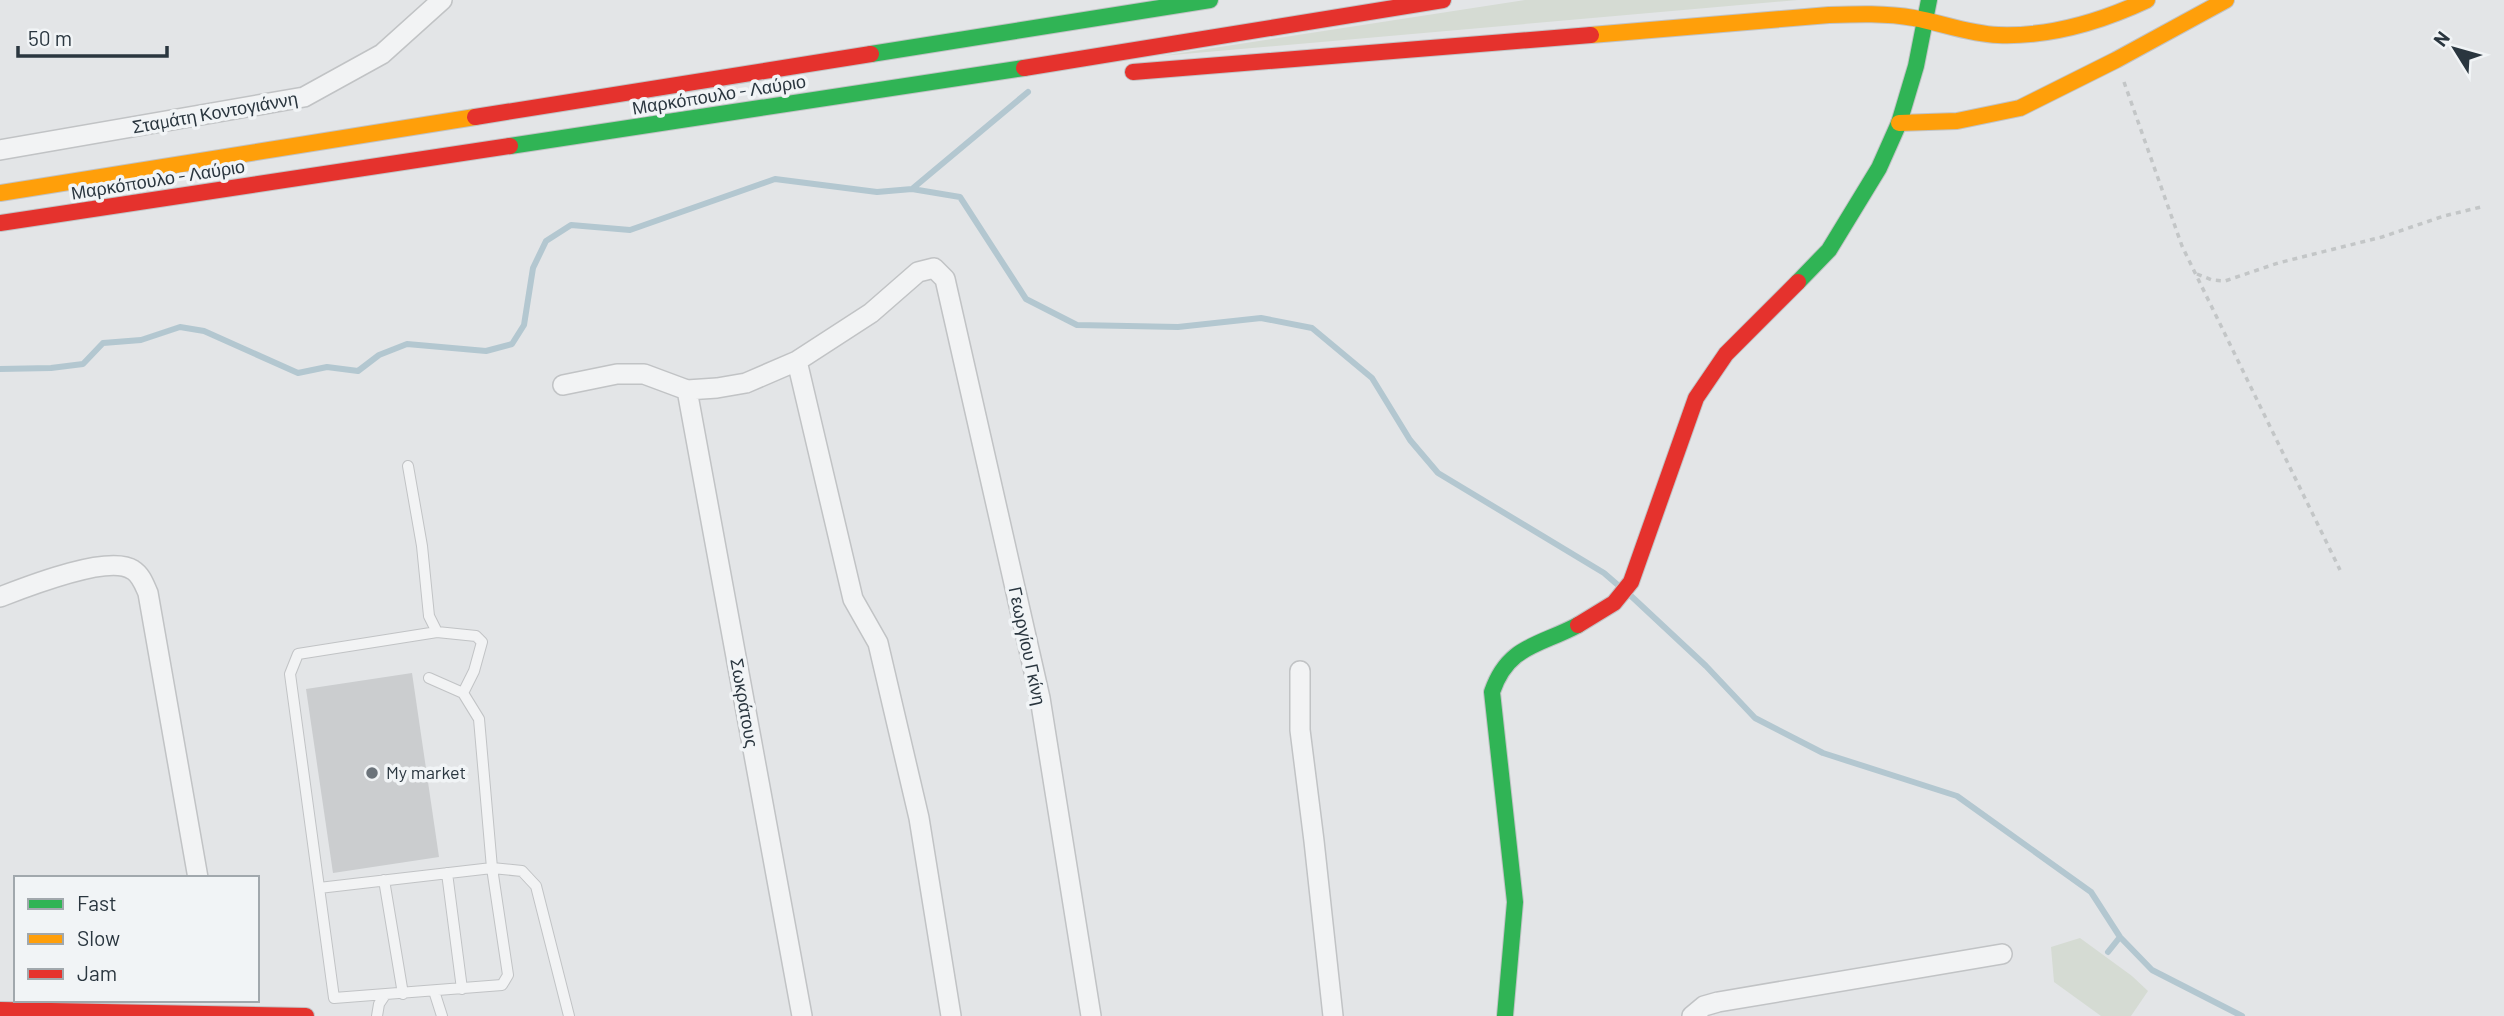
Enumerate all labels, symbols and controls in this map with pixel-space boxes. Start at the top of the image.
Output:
scale bar [18,14,166,58]
north arrow [2420,14,2490,84]
text: 50 m [28,25,72,50]
text: N [2428,26,2454,50]
street label: Μαρκόπουλο - Λαύριο [630,69,807,119]
street label: Σταμάτη Κοντογιάννη [130,87,299,137]
street label: Μαρκόπουλο - Λαύριο [69,154,246,204]
street label: Γεωργίου Γκίνη [1005,585,1051,707]
street label: Σωκράτους [726,656,764,749]
place label: My market [386,761,466,783]
marker: My market [364,765,380,781]
legend [14,876,259,1002]
text: Fast [77,890,117,915]
text: Slow [77,925,120,950]
text: Jam [77,960,117,985]

